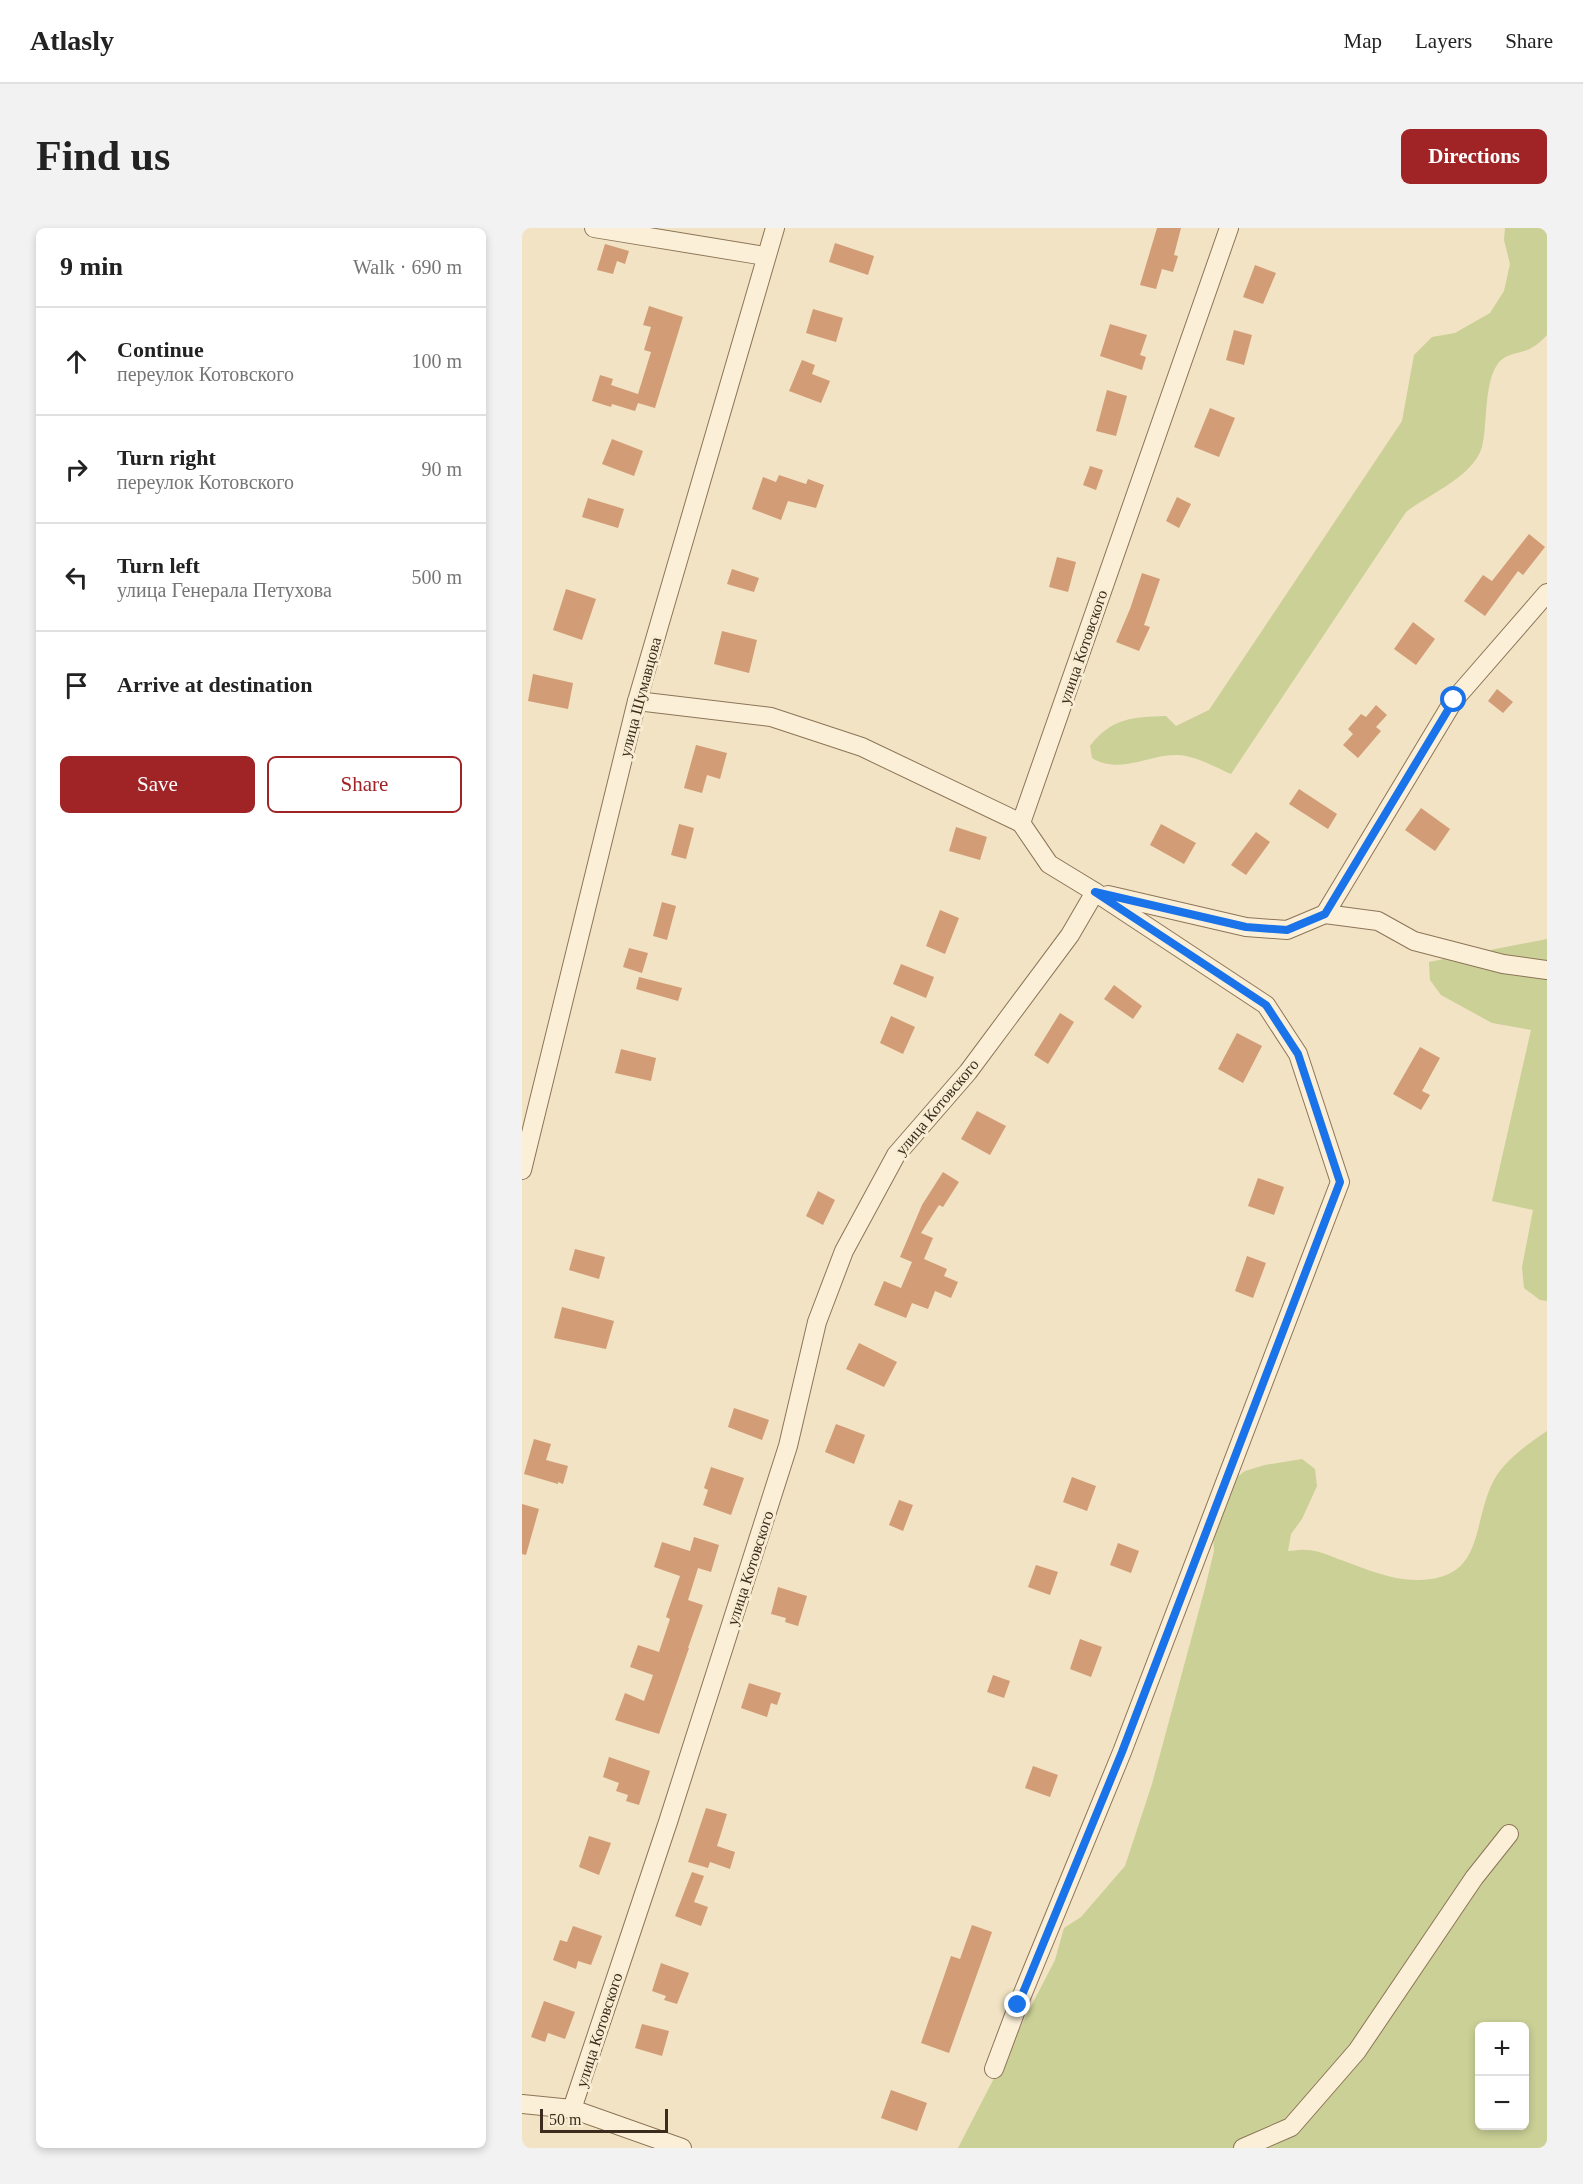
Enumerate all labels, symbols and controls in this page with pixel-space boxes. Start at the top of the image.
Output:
text: Atlasly [30,25,114,56]
text: Map [1344,29,1382,53]
text: Layers [1415,29,1472,53]
text: Share [1505,29,1553,53]
button: Directions [1401,129,1547,184]
text: Find us [36,133,170,179]
text: 9 min [60,252,123,281]
text: Walk · 690 m [353,256,462,278]
text: Continue [117,337,204,362]
icon: ahead [60,345,93,378]
text: 100 m [411,350,462,372]
text: переулок Котовского [117,363,294,385]
text: Turn right [117,445,216,470]
icon: right [60,453,93,486]
text: 90 m [421,458,462,480]
text: переулок Котовского [117,471,294,493]
text: Turn left [117,553,200,578]
icon: left [60,561,93,594]
text: 500 m [411,566,462,588]
text: улица Генерала Петухова [117,579,332,601]
street label: улица Котовского [1055,588,1111,707]
street label: улица Шумавцова [616,635,665,759]
icon: arrive [60,669,93,702]
text: Arrive at destination [117,672,313,697]
route start [1440,686,1466,712]
button: Save [60,756,255,813]
button: Share [267,756,462,813]
street label: улица Котовского [892,1056,983,1159]
street label: улица Котовского [723,1508,778,1628]
street label: улица Котовского [572,1970,627,2090]
route end [1004,1991,1030,2017]
map controls [1475,2022,1529,2130]
button: + [1475,2022,1529,2076]
button: − [1475,2076,1529,2130]
scale bar [540,2106,668,2134]
text: 50 m [549,2111,581,2128]

